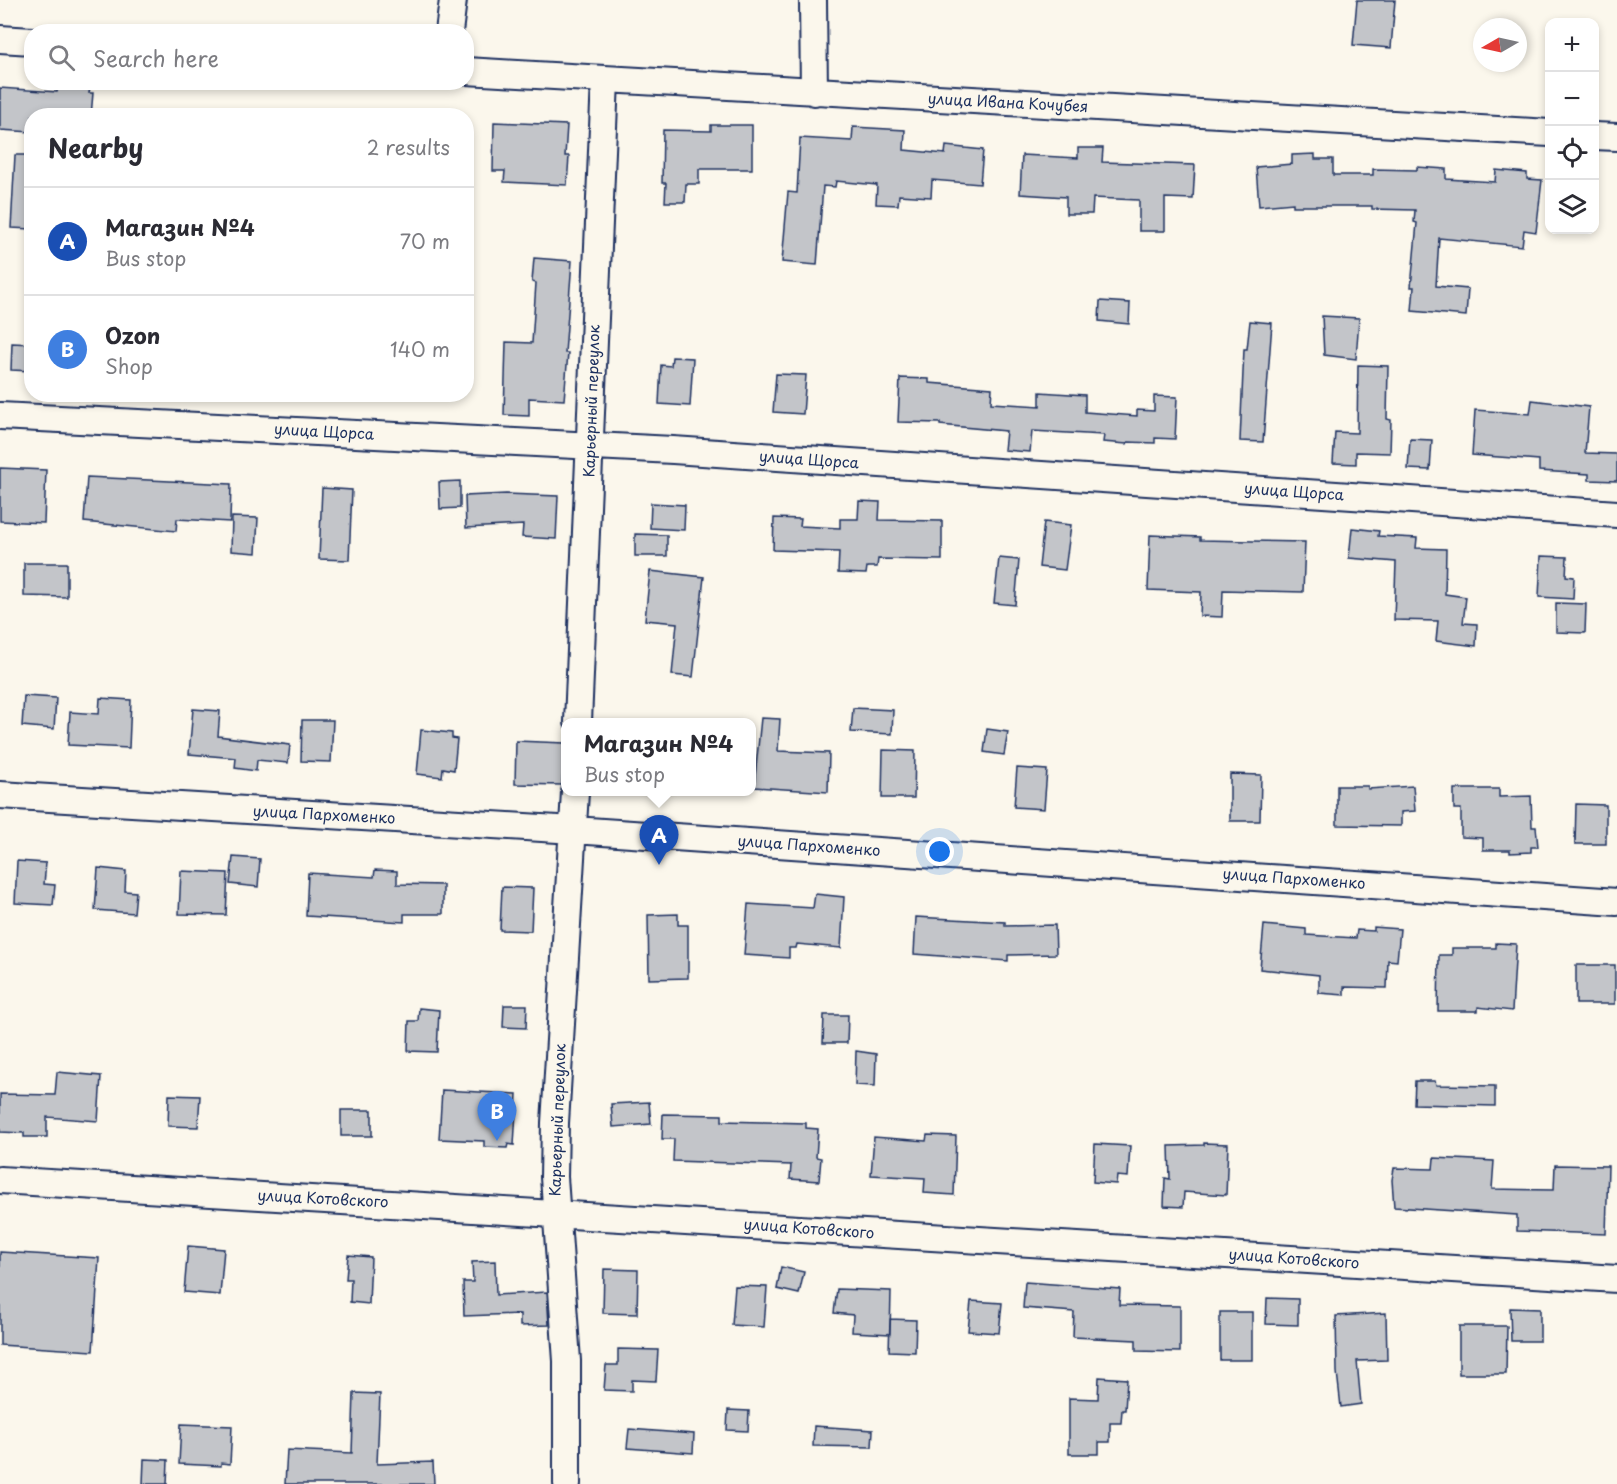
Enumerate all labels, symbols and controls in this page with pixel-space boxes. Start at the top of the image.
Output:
north arrow [1473,18,1527,72]
map controls [1545,18,1599,234]
button: + [1545,18,1599,72]
search box [24,24,474,90]
icon: search [45,41,78,74]
text: Search here [93,41,219,74]
button: − [1545,72,1599,126]
street label: улица Ивана Кочубея [927,86,1089,117]
button: locate [1545,126,1599,180]
text: Nearby [48,128,143,167]
text: 2 results [367,132,450,162]
button: layers [1545,180,1599,234]
text: Магазин №4 [105,210,255,243]
text: A [60,226,75,256]
text: 70 m [400,226,450,256]
text: Bus stop [105,243,186,273]
text: Ozon [105,318,160,351]
street label: Карьерный переулок [576,324,605,478]
text: B [61,334,74,364]
text: 140 m [390,334,450,364]
text: Shop [105,351,153,381]
street label: улица Щорса [273,416,375,445]
street label: улица Щорса [758,444,861,474]
street label: улица Щорса [1243,476,1346,506]
popup [561,718,756,796]
text: Магазин №4 [584,726,733,759]
text: Bus stop [584,759,665,789]
street label: улица Пархоменко [252,798,396,829]
pin: A [640,816,678,865]
street label: улица Пархоменко [737,828,881,861]
your location [925,837,954,866]
street label: улица Пархоменко [1222,861,1366,894]
street label: Карьерный переулок [542,1043,571,1197]
pin: B [478,1092,516,1141]
street label: улица Котовского [257,1183,389,1212]
street label: улица Котовского [743,1211,875,1244]
street label: улица Котовского [1228,1241,1360,1274]

